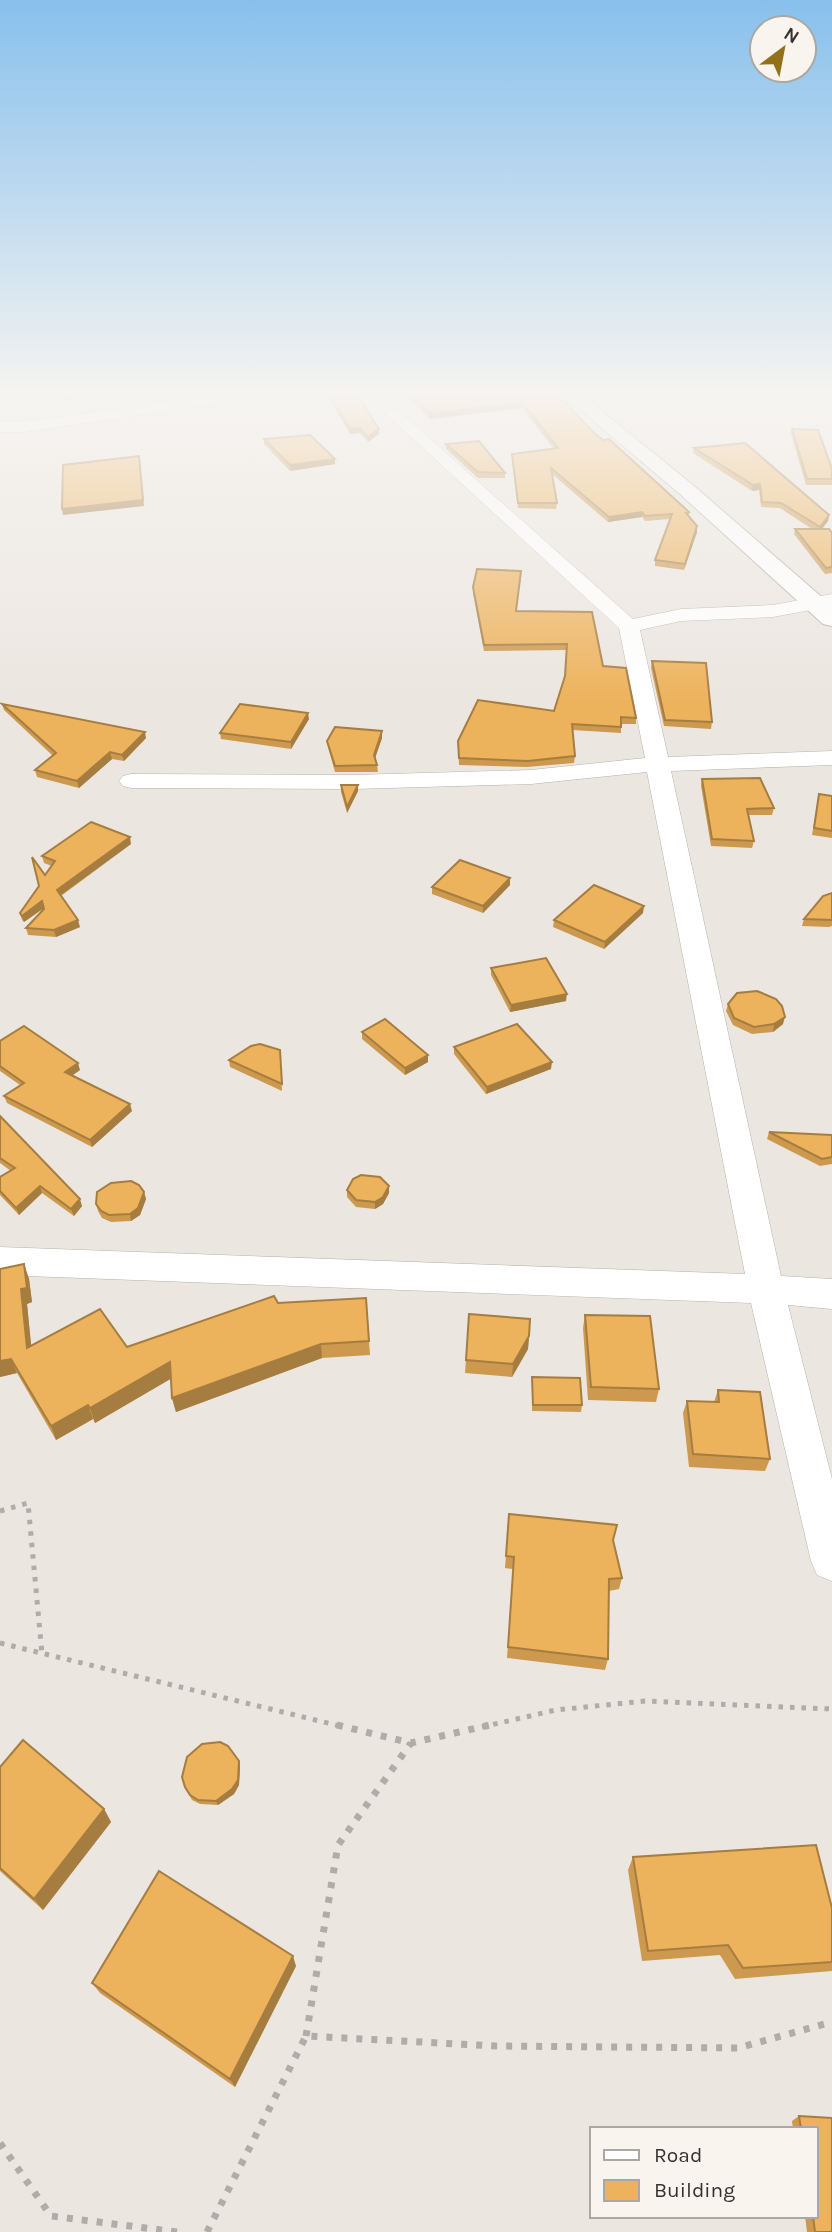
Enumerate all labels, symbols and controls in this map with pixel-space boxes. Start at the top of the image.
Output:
north arrow [748,14,818,84]
text: N [780,22,803,48]
legend [590,2127,818,2218]
text: Road [654,2143,702,2167]
text: Building [654,2178,735,2202]

